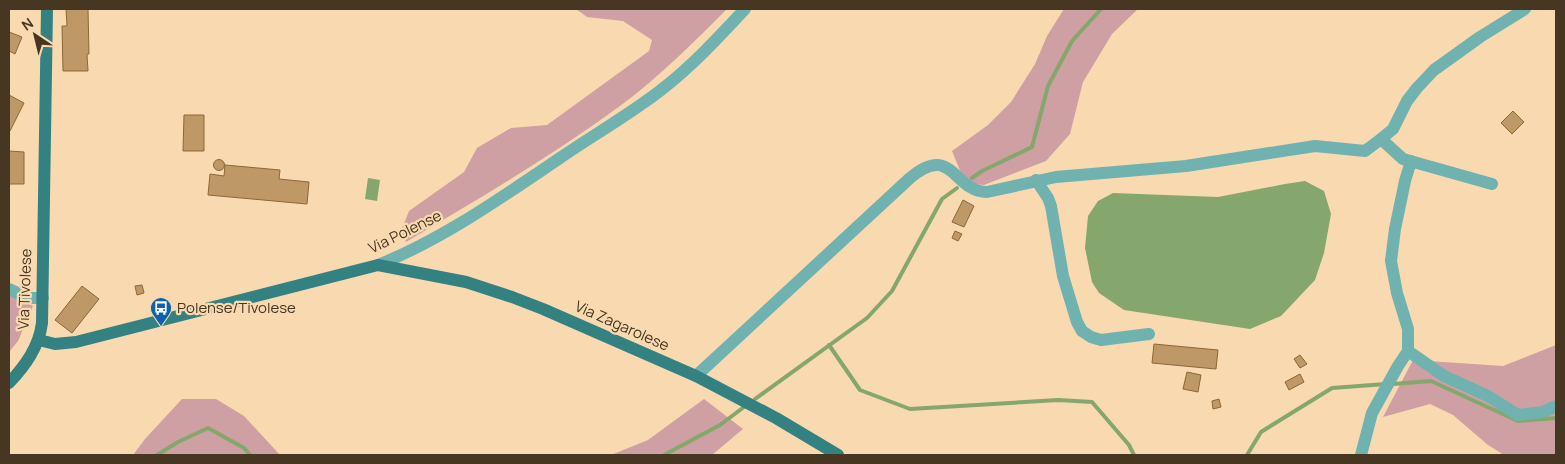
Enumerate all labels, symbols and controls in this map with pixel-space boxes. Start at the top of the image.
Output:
north arrow [10,10,60,60]
text: N [18,13,37,35]
street label: Via Polense [365,205,445,258]
street label: Via Tivolese [13,248,36,330]
street label: Via Zagarolese [572,295,673,356]
bus stop icon: Polense/Tivolese [149,296,173,327]
place label: Polense/Tivolese [177,297,296,318]

